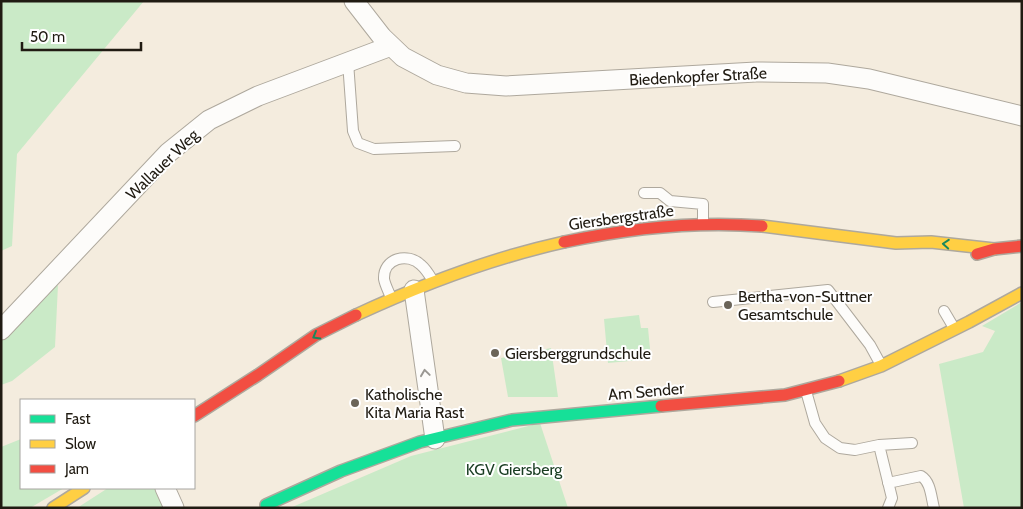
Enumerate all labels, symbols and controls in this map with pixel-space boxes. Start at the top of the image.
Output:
scale bar [22,20,141,52]
text: 50 m [30,28,65,46]
street label: Biedenkopfer Straße [629,63,767,90]
street label: Wallauer Weg [122,124,203,204]
street label: Giersbergstraße [567,201,675,234]
one-way arrow [942,239,950,250]
place label: Bertha-von-Suttner Gesamtschule [738,287,873,324]
marker: Bertha-von-Suttner Gesamtschule [722,299,734,311]
one-way arrow [313,329,322,339]
place label: Giersberggrundschule [505,344,651,363]
marker: Giersberggrundschule [489,347,501,359]
one-way arrow [421,369,431,378]
street label: Am Sender [607,379,686,404]
place label: Katholische Kita Maria Rast [365,385,465,422]
marker: Katholische Kita Maria Rast [349,397,361,409]
legend [20,399,195,489]
text: Fast [65,410,90,428]
text: Slow [65,435,96,453]
text: Jam [64,460,89,478]
park label: KGV Giersberg [466,460,563,479]

